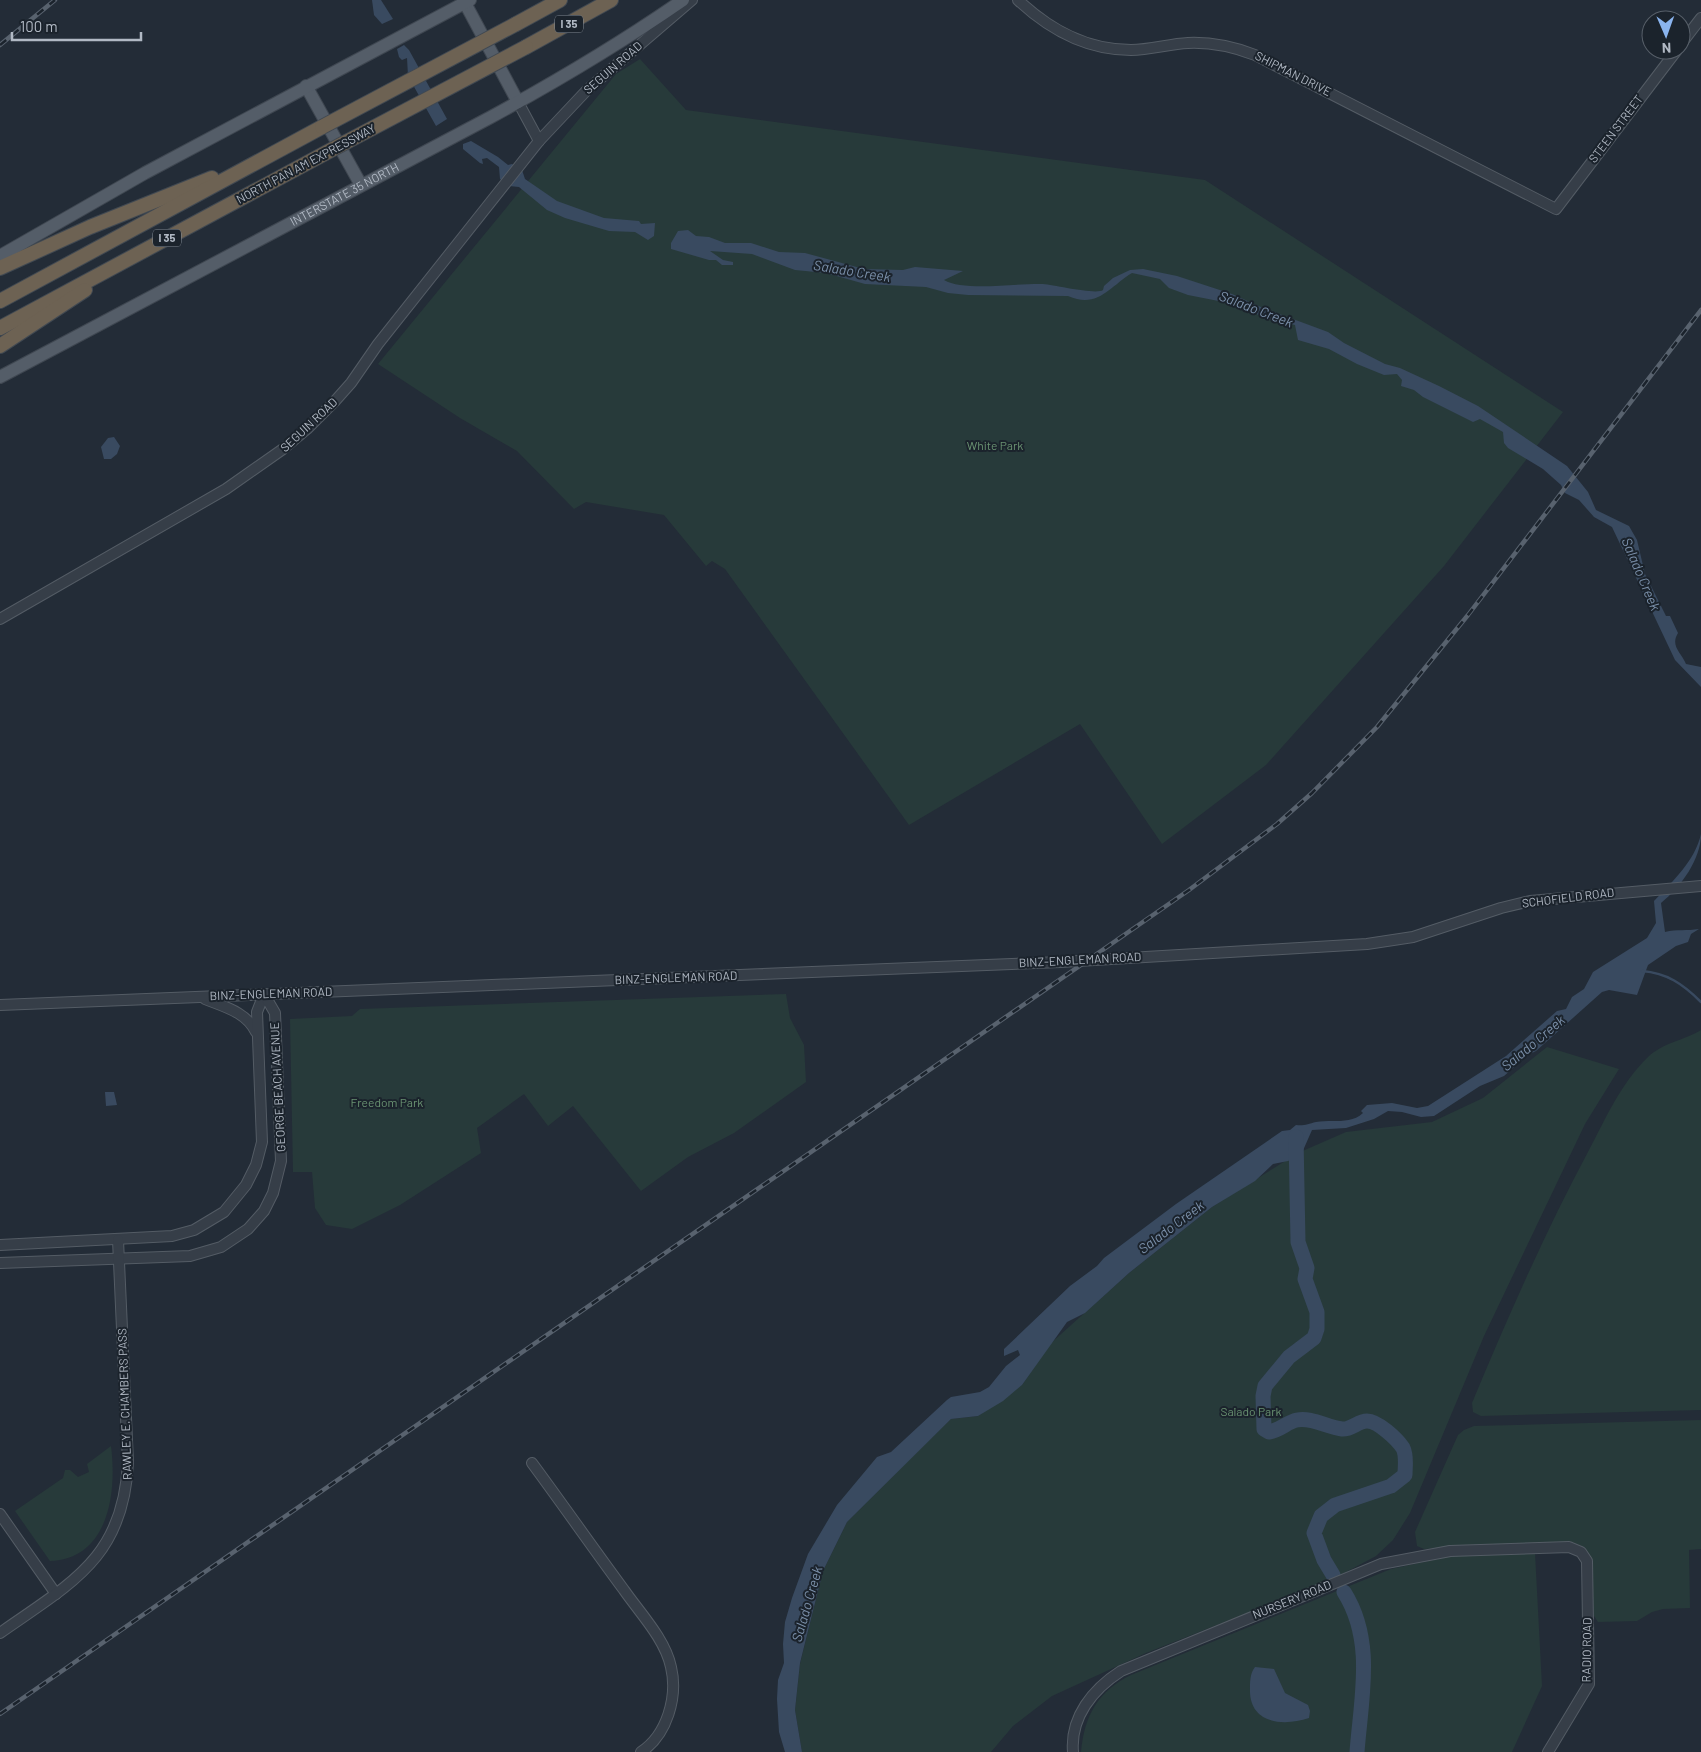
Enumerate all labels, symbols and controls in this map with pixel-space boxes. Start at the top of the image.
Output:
scale bar [12,10,141,42]
north arrow [1641,10,1691,60]
road number: I 35 [555,15,583,32]
text: 100 m [20,17,58,35]
street label: SEGUIN ROAD [580,38,644,96]
text: N [1662,40,1671,57]
street label: SHIPMAN DRIVE [1253,48,1334,98]
street label: STEEN STREET [1585,92,1645,165]
street label: NORTH PAN AM EXPRESSWAY [234,120,378,206]
street label: INTERSTATE 35 NORTH [287,159,401,228]
road number: I 35 [153,230,181,247]
water label: Salado Creek [812,256,892,285]
water label: Salado Creek [1217,287,1296,330]
street label: SEGUIN ROAD [277,394,340,454]
park label: White Park [967,438,1023,452]
water label: Salado Creek [1618,535,1665,613]
street label: SCHOFIELD ROAD [1521,884,1615,910]
street label: BINZ-ENGLEMAN ROAD [1018,949,1142,969]
street label: BINZ-ENGLEMAN ROAD [614,968,738,986]
street label: BINZ-ENGLEMAN ROAD [209,984,333,1002]
water label: Salado Creek [1497,1011,1568,1074]
street label: GEORGE BEACH AVENUE [267,1022,287,1152]
park label: Freedom Park [351,1095,423,1109]
water label: Salado Creek [1135,1196,1207,1257]
street label: RAWLEY E. CHAMBERS PASS [114,1328,134,1480]
park label: Salado Park [1220,1404,1282,1418]
water label: Salado Creek [788,1564,825,1644]
street label: NURSERY ROAD [1250,1577,1333,1621]
street label: RADIO ROAD [1578,1617,1594,1683]

